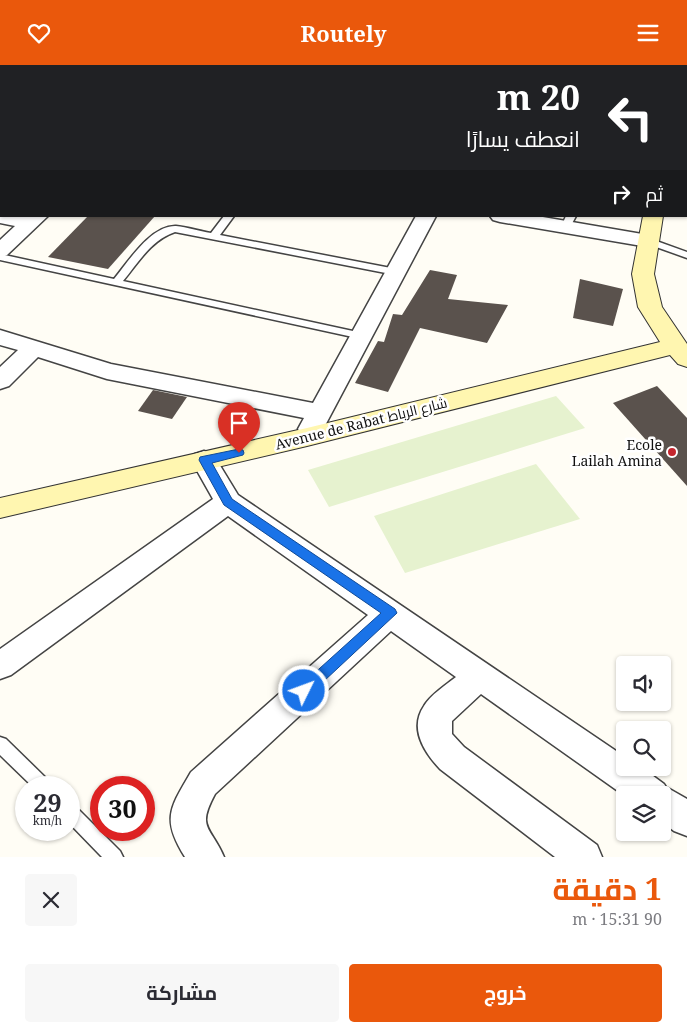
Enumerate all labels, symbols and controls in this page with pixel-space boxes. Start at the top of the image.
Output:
text: Routely [301,18,386,48]
icon: heart [25,19,53,47]
icon: menu [634,19,662,47]
text: 20 m [497,73,580,120]
icon: left [598,85,663,150]
text: انعطف يسارًا [466,123,580,153]
icon: right [607,180,635,208]
text: ثم [645,181,663,207]
street label: Avenue de Rabat شارع الرباط [273,392,449,454]
pin [218,402,260,453]
icon: arrive [225,409,253,437]
place label: Ecole Lailah Amina [572,435,662,470]
marker: Ecole Lailah Amina [666,446,678,458]
map controls [616,656,671,841]
button: sound [616,656,671,711]
position arrow [277,664,329,716]
button: search [616,721,671,776]
speed limit sign: 30 [90,776,155,841]
text: 29 [33,785,62,819]
button: layers [616,786,671,841]
text: km/h [33,812,62,829]
text: 1 دقيقة [552,868,662,909]
button: close [25,874,77,926]
text: 90 m · 15:31 [572,908,662,930]
button: مشاركة [25,964,339,1022]
button: خروج [349,964,662,1022]

